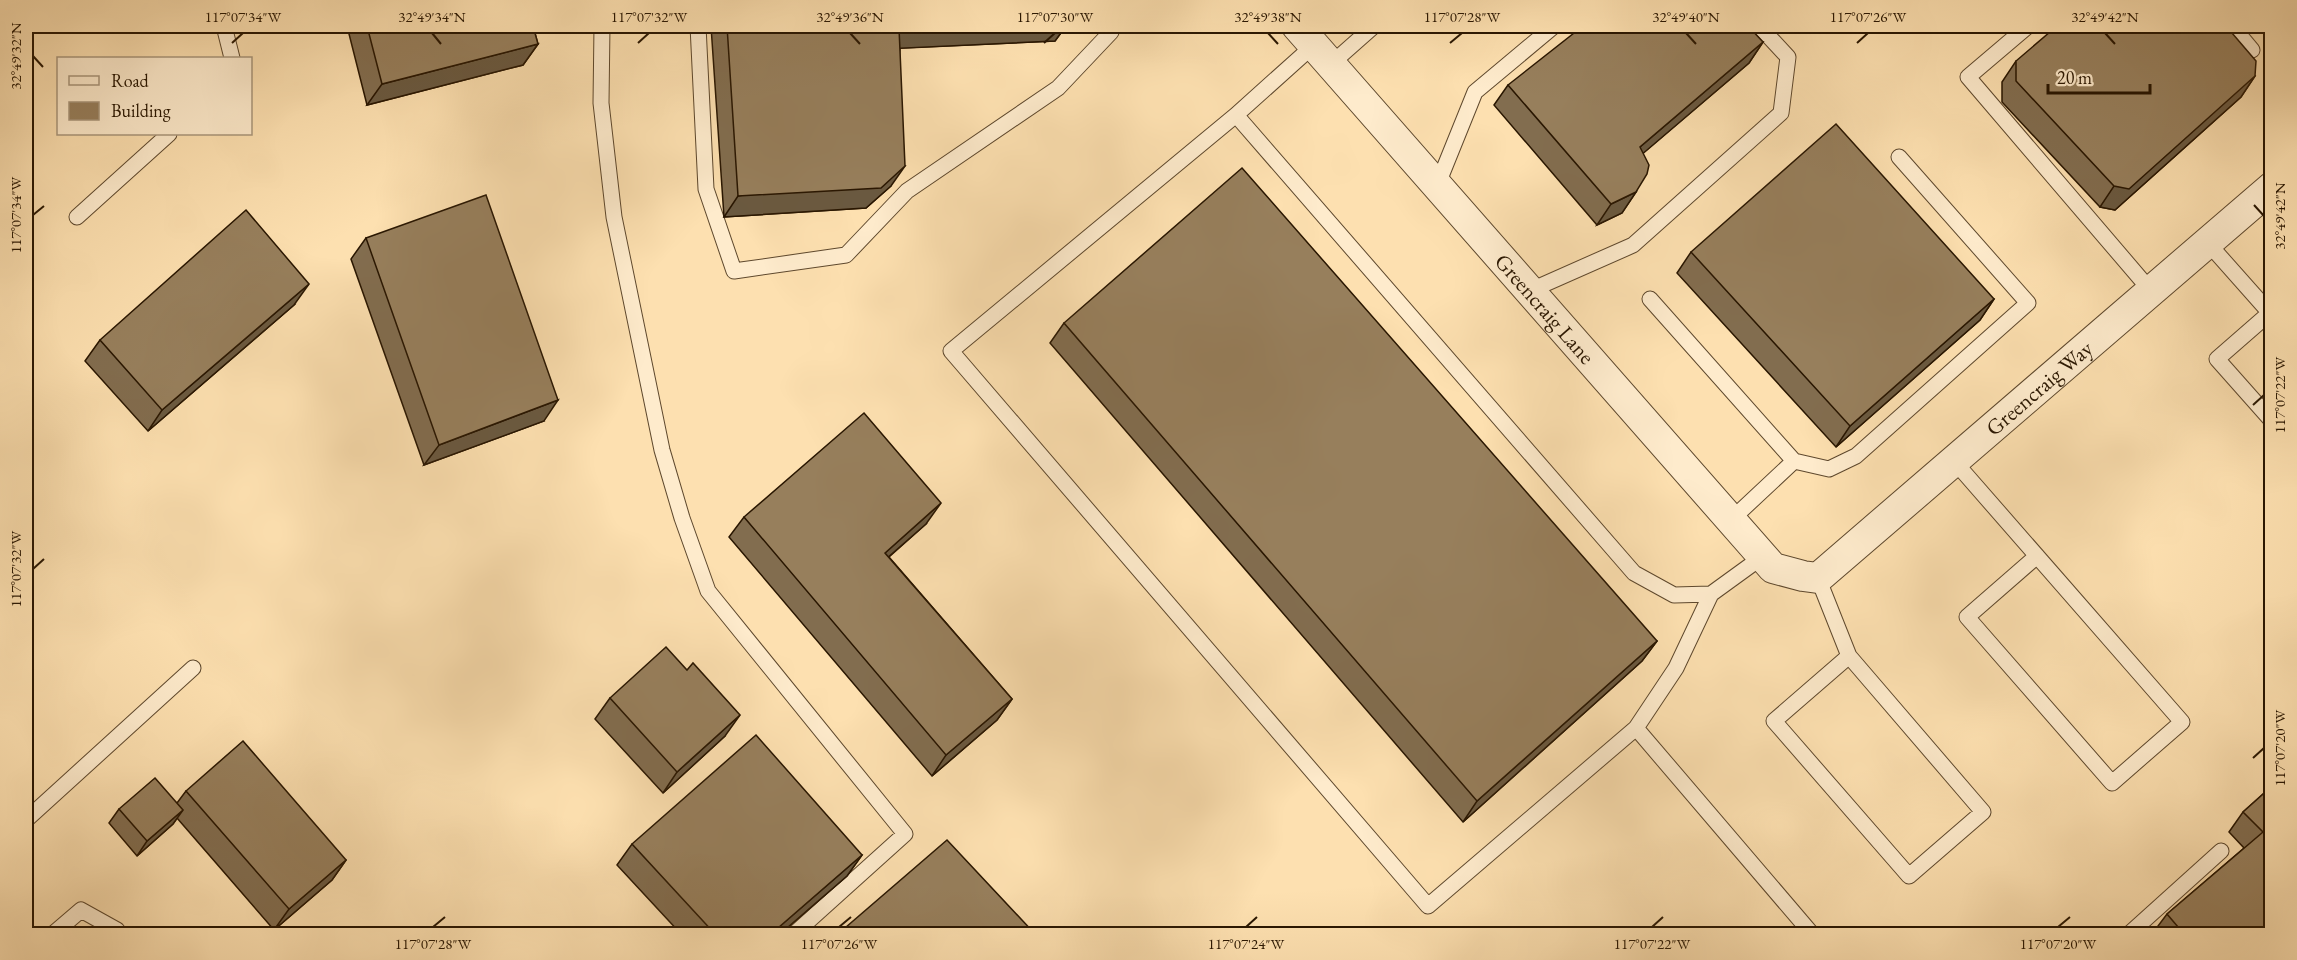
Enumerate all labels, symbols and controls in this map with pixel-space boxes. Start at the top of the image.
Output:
text: 117°07'34"W [205,7,281,26]
text: 32°49'34"N [398,7,466,26]
text: 117°07'32"W [611,7,687,26]
text: 32°49'36"N [816,7,884,26]
text: 117°07'30"W [1017,7,1093,26]
text: 32°49'38"N [1234,7,1302,26]
text: 117°07'28"W [1424,7,1500,26]
text: 32°49'40"N [1652,7,1720,26]
text: 117°07'26"W [1830,7,1906,26]
text: 32°49'42"N [2071,7,2139,26]
text: 32°49'32"N [6,22,25,90]
legend [57,57,252,135]
scale bar [2048,57,2150,95]
text: 20 m [2057,66,2092,89]
text: Road [111,69,150,92]
text: Building [111,99,171,122]
text: 117°07'34"W [6,177,25,253]
text: 32°49'42"N [2270,182,2289,250]
street label: Greencraig Lane [1488,247,1601,371]
street label: Greencraig Way [1980,334,2099,442]
text: 117°07'22"W [2270,357,2289,433]
text: 117°07'32"W [6,531,25,607]
text: 117°07'20"W [2270,710,2289,786]
text: 117°07'28"W [395,934,471,953]
text: 117°07'26"W [801,934,877,953]
text: 117°07'24"W [1208,934,1284,953]
text: 117°07'22"W [1614,934,1690,953]
text: 117°07'20"W [2020,934,2096,953]

